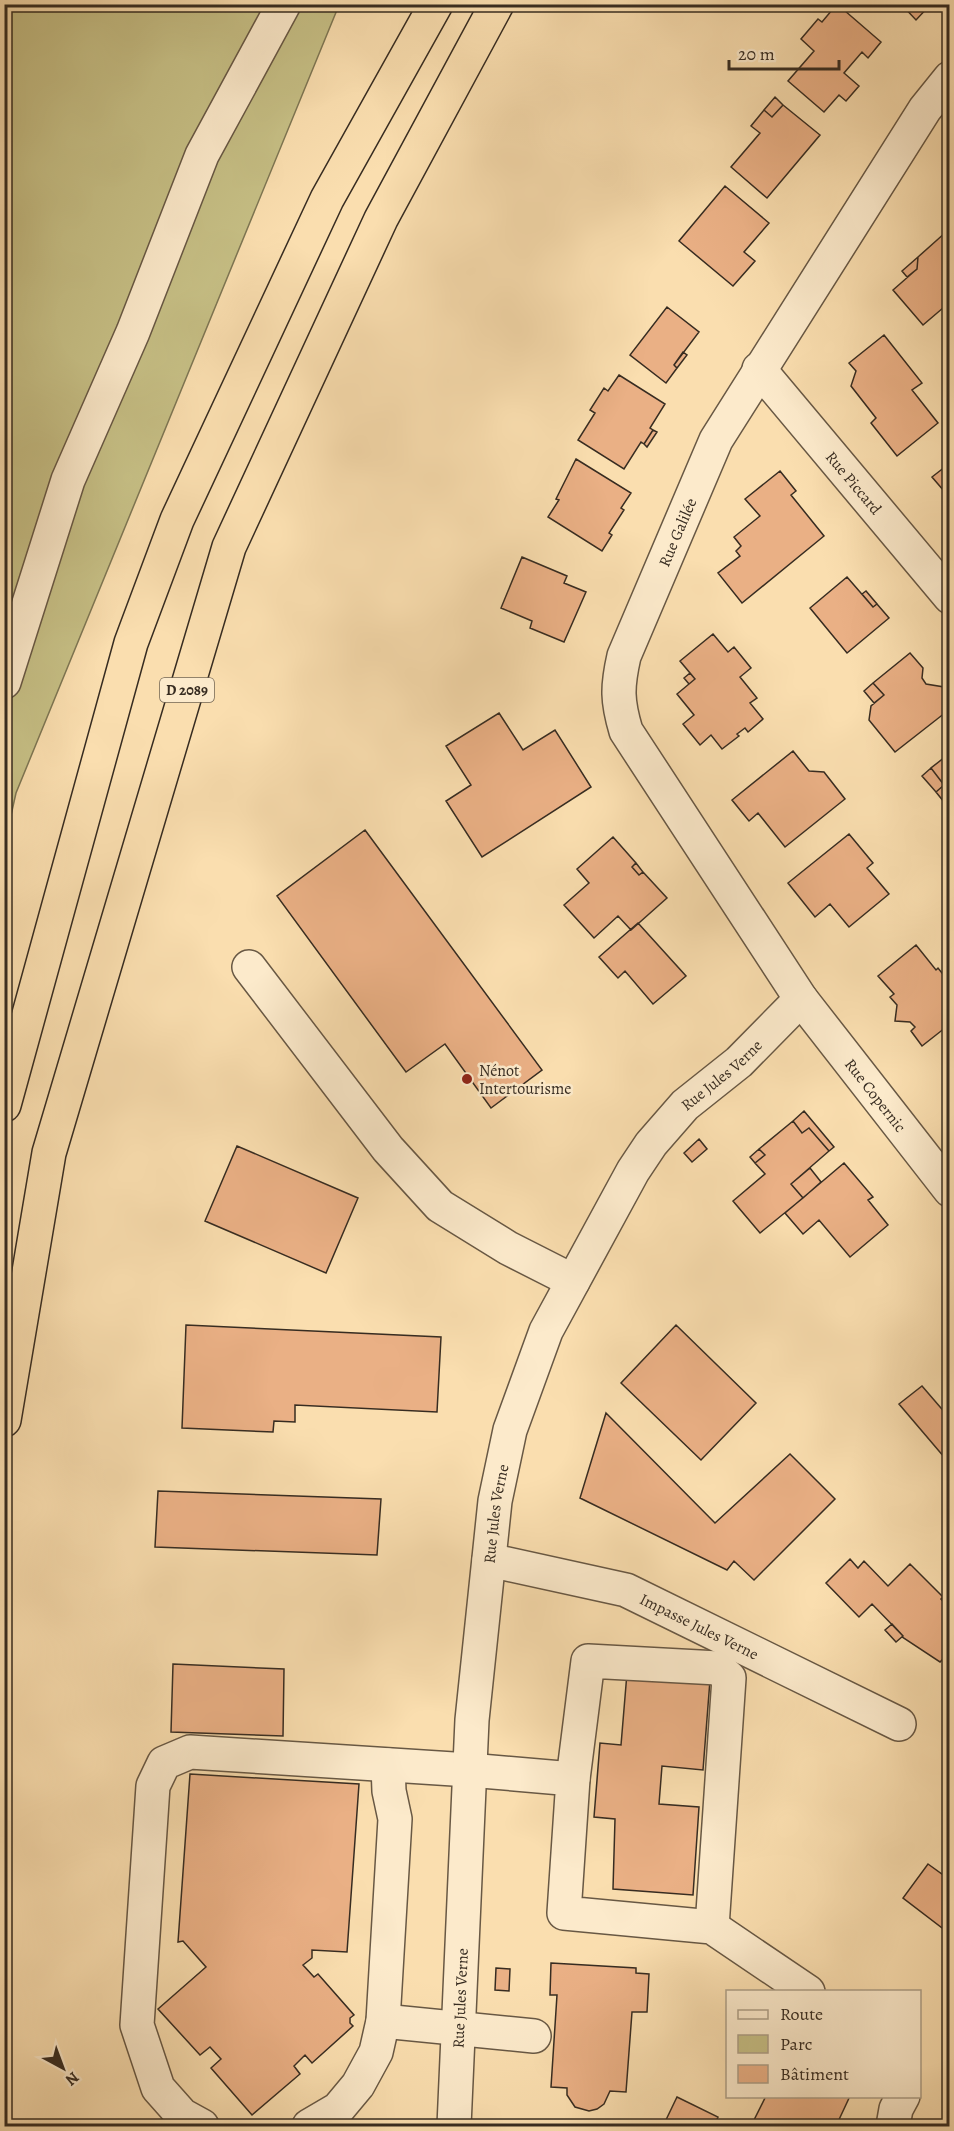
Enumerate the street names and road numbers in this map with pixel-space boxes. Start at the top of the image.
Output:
street label: Rue Piccard [820,447,887,520]
street label: Rue Galilée [654,495,702,570]
road number: D 2089 [160,678,214,702]
street label: Rue Jules Verne [676,1035,767,1116]
street label: Rue Copernic [839,1054,911,1137]
street label: Rue Jules Verne [479,1462,514,1565]
street label: Impasse Jules Verne [636,1588,762,1665]
street label: Rue Jules Verne [447,1948,474,2049]

